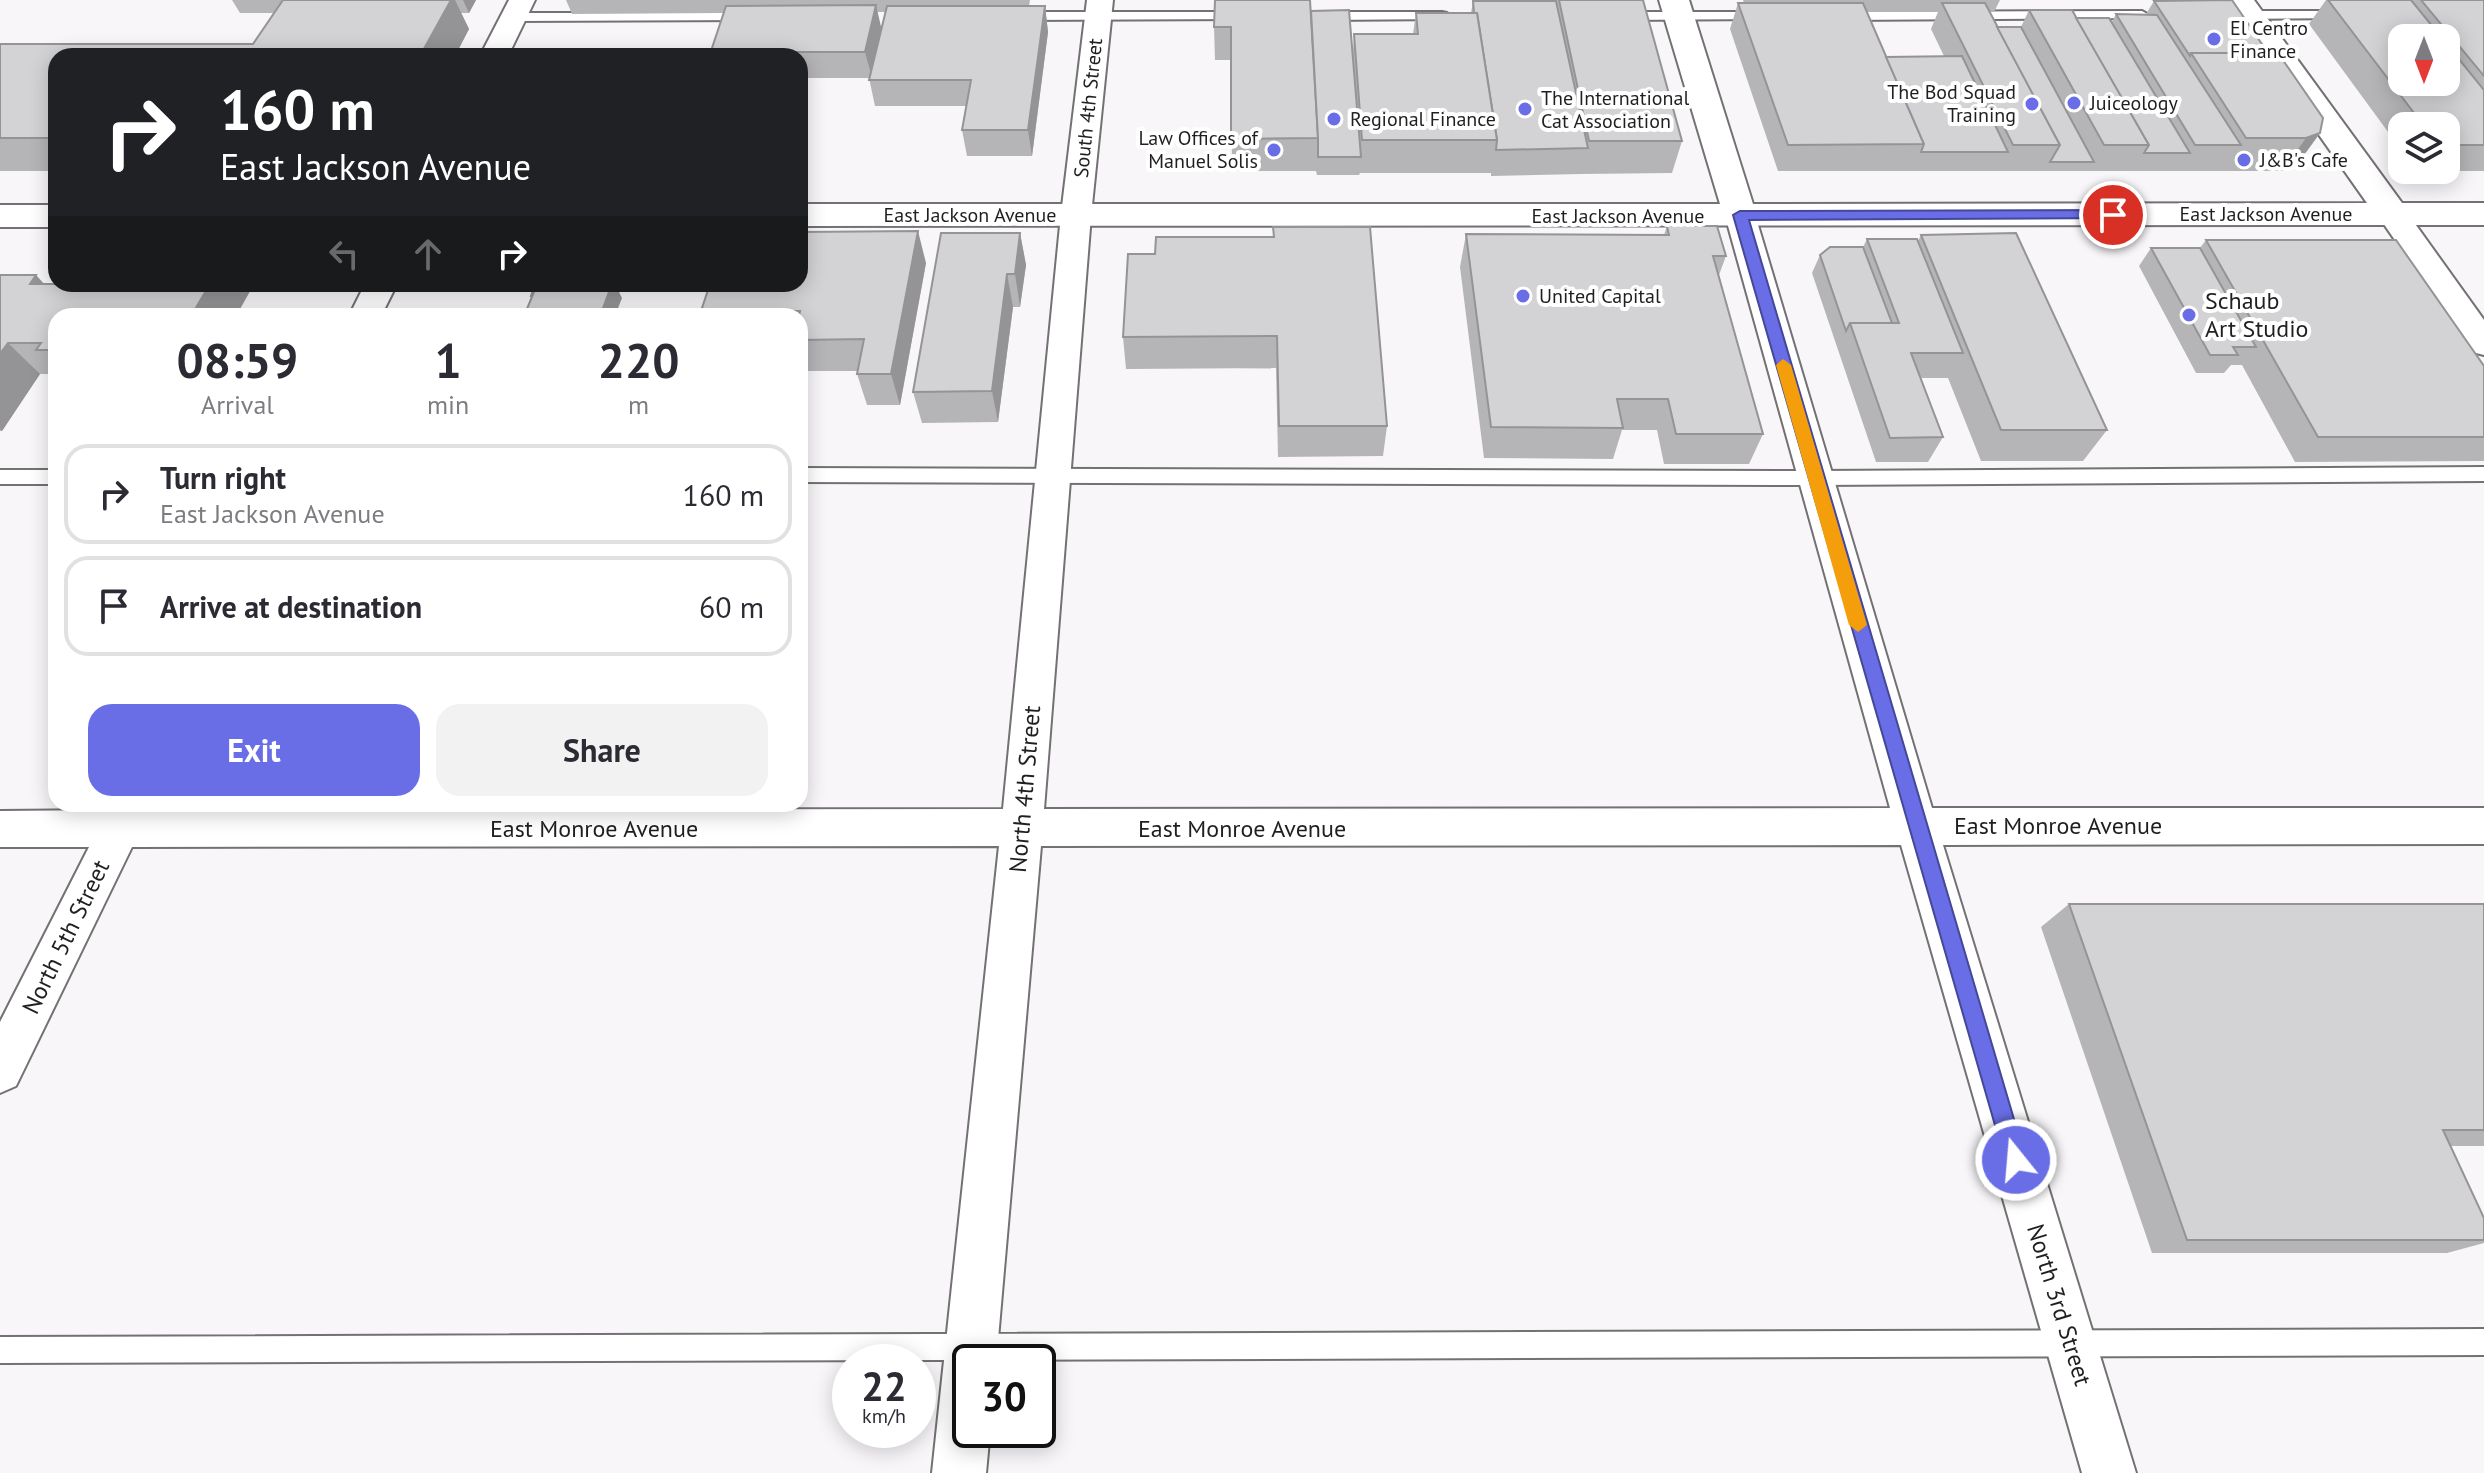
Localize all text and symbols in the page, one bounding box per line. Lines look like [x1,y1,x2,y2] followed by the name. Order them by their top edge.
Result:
[2230,15,2308,64] place label: El Centro Finance
[2388,24,2460,96] north arrow
[2388,24,2460,184] map controls
[2205,30,2223,48] marker: El Centro Finance
[1068,37,1108,179] street label: South 4th Street
[220,73,375,145] text: 160 m
[1887,79,2016,128] place label: The Bod Squad Training
[88,80,192,184] icon: right
[1541,85,1689,134] place label: The International Cat Association
[2089,90,2178,116] place label: Juiceology
[2065,94,2083,112] marker: Juiceology
[2023,95,2041,113] marker: The Bod Squad Training
[1516,100,1534,118] marker: The International Cat Association
[1350,106,1496,132] place label: Regional Finance
[1325,110,1343,128] marker: Regional Finance
[2388,112,2460,184] button: layers
[1138,125,1260,174] place label: Law Offices of Manuel Solis
[1265,141,1283,159] marker: Law Offices of Manuel Solis
[220,143,531,190] text: East Jackson Avenue
[2259,147,2348,173] place label: J&B's Cafe
[2235,151,2253,169] marker: J&B's Cafe
[2079,181,2147,249] pin
[2091,193,2135,237] icon: arrive
[2180,201,2352,227] street label: East Jackson Avenue
[884,202,1056,228] street label: East Jackson Avenue
[1532,203,1704,229] street label: East Jackson Avenue
[322,232,366,276] icon: left
[406,232,450,276] icon: ahead
[490,232,534,276] icon: right
[1539,283,1661,309] place label: United Capital
[2205,285,2309,344] place label: Schaub Art Studio
[1514,287,1532,305] marker: United Capital
[2180,306,2198,324] marker: Schaub Art Studio
[177,329,298,391] text: 08:59
[434,329,462,391] text: 1
[598,329,679,391] text: 220
[201,388,274,421] text: Arrival
[427,388,469,421] text: min
[628,388,649,421] text: m
[160,458,286,497] text: Turn right
[92,472,136,516] icon: right
[683,475,764,514] text: 160 m
[160,497,385,530] text: East Jackson Avenue
[92,584,136,628] icon: arrive
[160,587,422,626] text: Arrive at destination
[699,587,764,626] text: 60 m
[88,704,420,796] button: Exit
[436,704,768,796] button: Share
[1002,704,1047,874] street label: North 4th Street
[1954,810,2162,841] street label: East Monroe Avenue
[490,813,698,844] street label: East Monroe Avenue
[1138,813,1346,844] street label: East Monroe Avenue
[15,855,116,1019] street label: North 5th Street
[1974,1118,2058,1202] position arrow
[2020,1220,2099,1389] street label: North 3rd Street
[952,1344,1056,1448] speed limit sign: 30
[861,1360,907,1412] text: 22
[862,1403,906,1429] text: km/h

